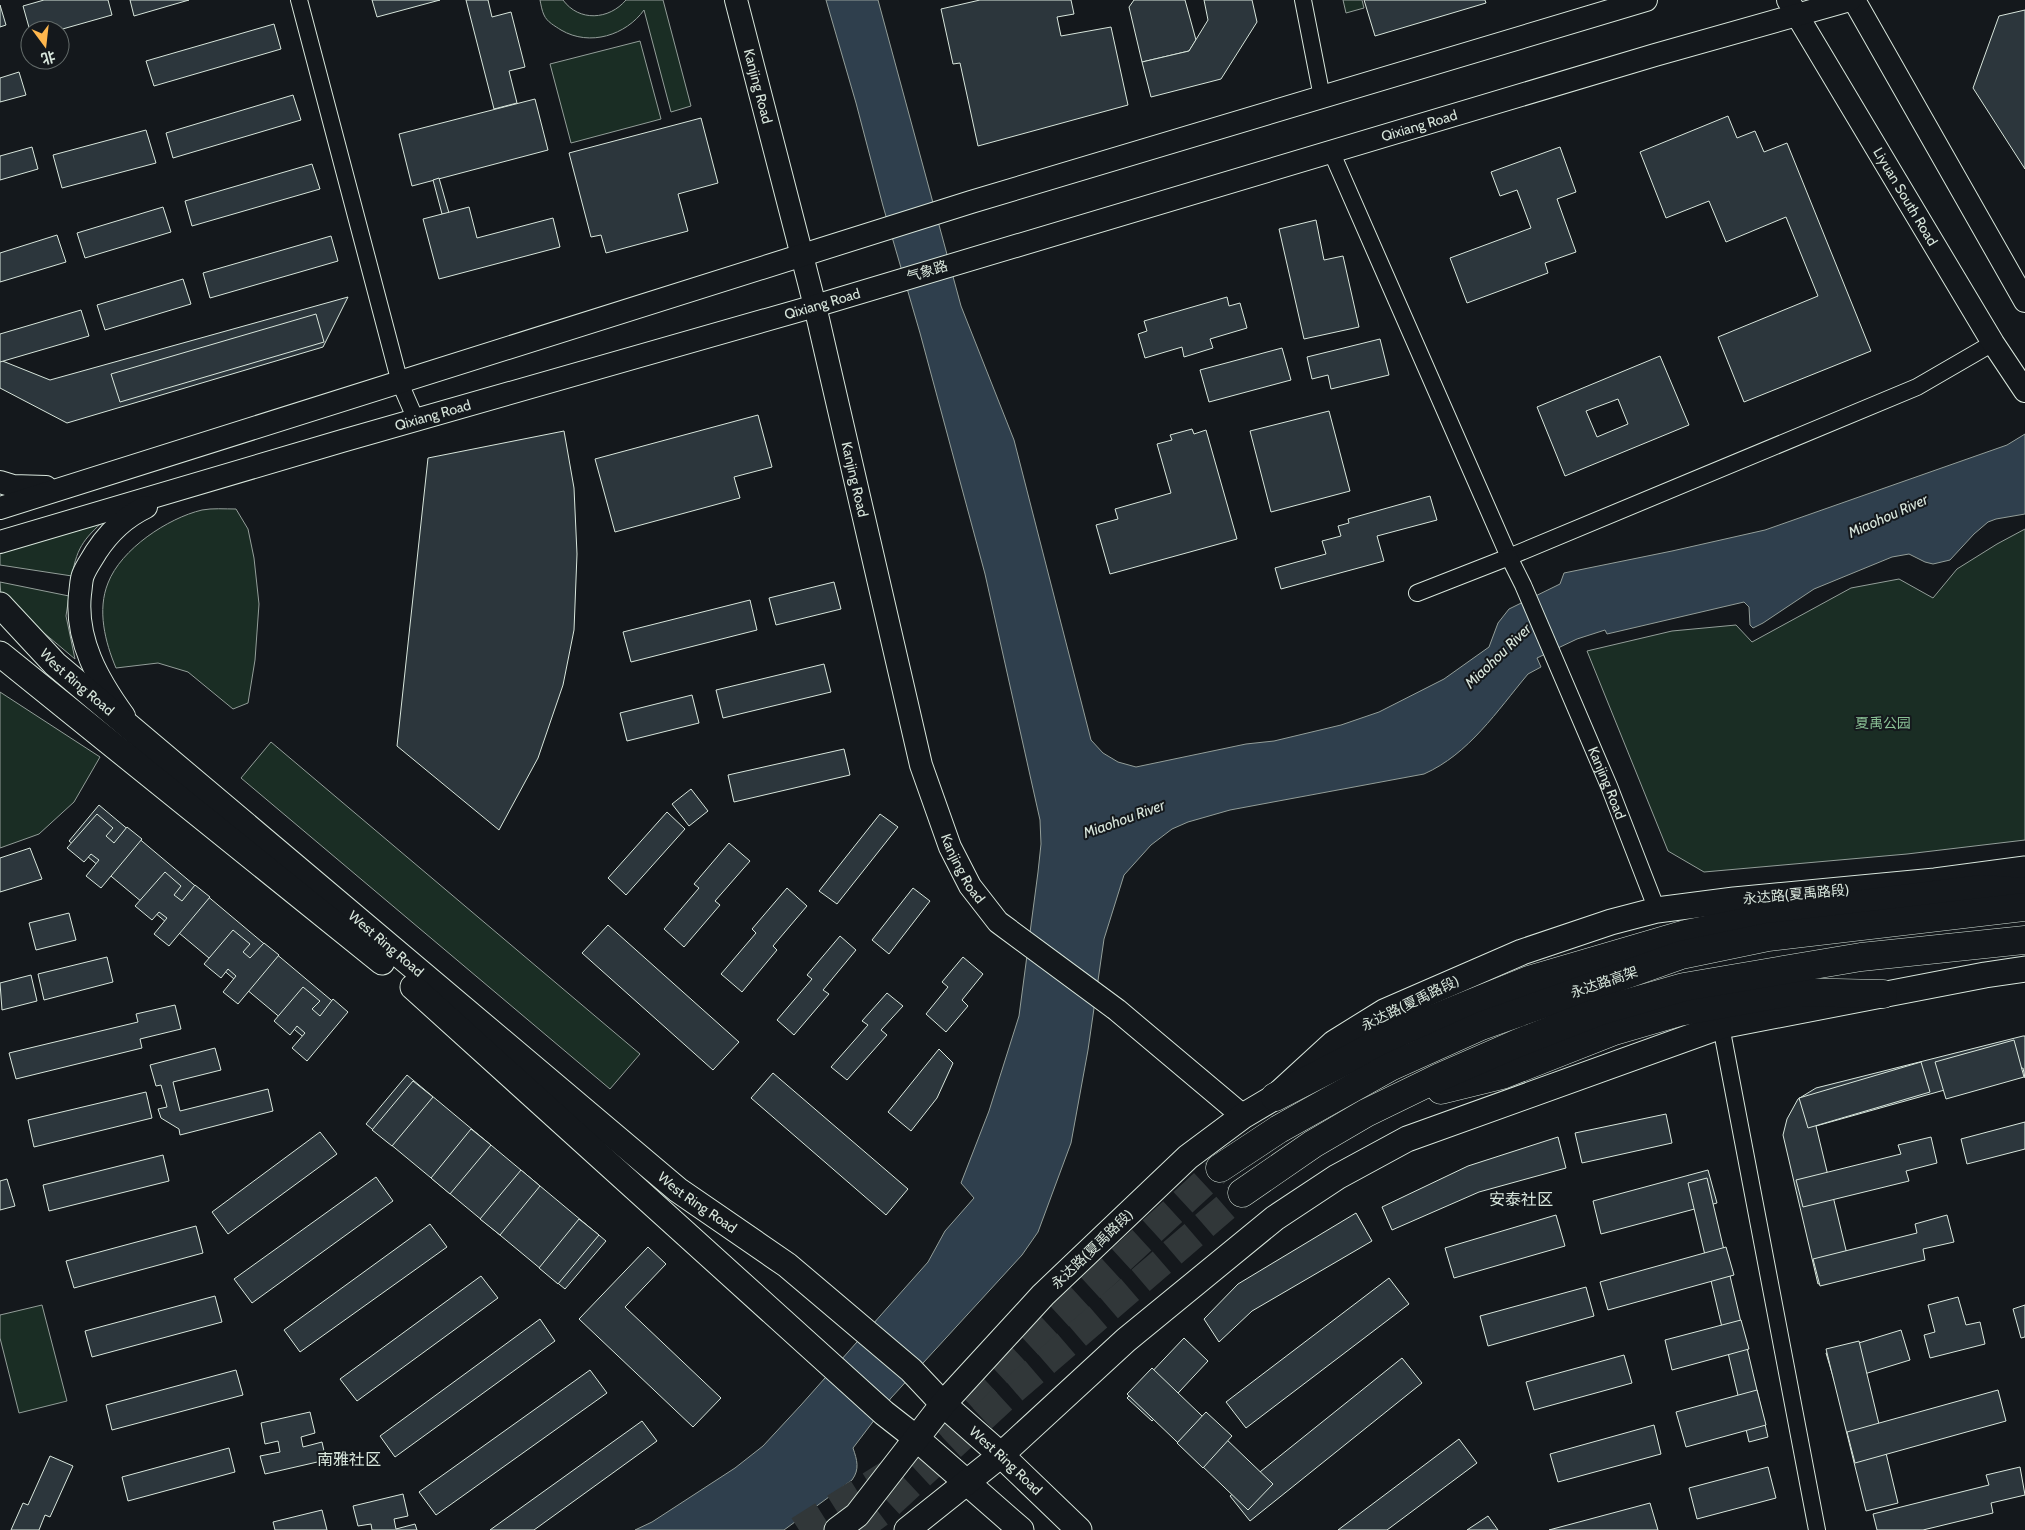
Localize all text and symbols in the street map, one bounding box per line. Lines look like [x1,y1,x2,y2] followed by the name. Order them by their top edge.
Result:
[20,20,70,70] north arrow
[39,47,57,68] text: 北
[740,47,777,126] street label: Kanjing Road
[1379,106,1459,145] street label: Qixiang Road
[1869,144,1942,249] street label: Liyuan South Road
[904,256,950,286] street label: 气象路
[782,284,862,323] street label: Qixiang Road
[393,396,473,435] street label: Qixiang Road
[838,440,872,519] street label: Kanjing Road
[1844,490,1932,542] water label: Miaohou River
[1460,619,1536,693] water label: Miaohou River
[36,644,118,719] street label: West Ring Road
[1855,714,1911,732] park label: 夏禹公园
[1584,744,1630,822] street label: Kanjing Road
[1080,795,1169,842] water label: Miaohou River
[937,831,989,907] street label: Kanjing Road
[1742,880,1850,908] street label: 永达路(夏禹路段)
[345,907,428,981] street label: West Ring Road
[1568,962,1640,1002] street label: 永达路高架
[1358,972,1462,1034] street label: 永达路(夏禹路段)
[654,1168,740,1237] street label: West Ring Road
[1489,1190,1553,1209] district label: 安泰社区
[1047,1205,1137,1293] street label: 永达路(夏禹路段)
[965,1422,1046,1499] street label: West Ring Road
[317,1450,381,1469] district label: 南雅社区

